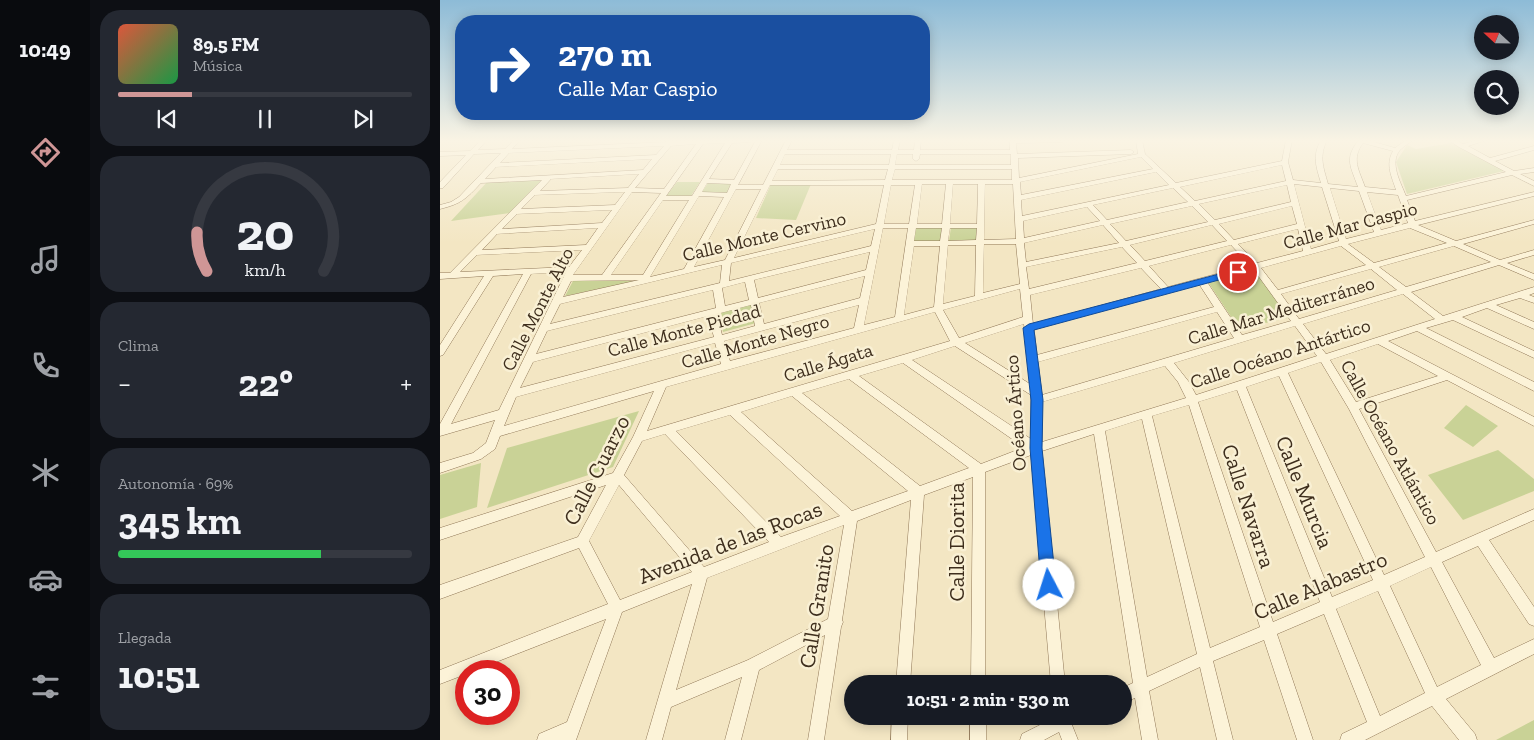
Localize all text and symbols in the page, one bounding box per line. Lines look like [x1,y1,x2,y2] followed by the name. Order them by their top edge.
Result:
[1474,15,1519,60] north arrow
[1474,15,1519,115] map controls
[193,33,259,56] text: 89.5 FM
[558,33,652,75] text: 270 m
[475,35,540,100] icon: right
[19,36,71,63] text: 10:49
[193,56,242,75] text: Música
[1474,70,1519,115] button: search
[558,75,718,102] text: Calle Mar Caspio
[153,105,181,133] icon: previous
[251,105,279,133] icon: pause
[349,105,377,133] icon: next
[28,135,63,170] icon: directions
[1281,196,1420,254] street label: Calle Mar Caspio
[236,201,294,263] text: 20
[680,206,848,266] street label: Calle Monte Cervino
[28,242,63,277] icon: music
[496,243,579,375] street label: Calle Monte Alto
[1217,251,1259,293] pin
[1224,258,1252,286] icon: arrive
[245,259,285,281] text: km/h
[1185,271,1378,350] street label: Calle Mar Mediterráneo
[605,299,764,362] street label: Calle Monte Piedad
[679,309,832,374] street label: Calle Monte Negro
[1187,313,1373,393] street label: Calle Océano Antártico
[118,336,159,355] text: Clima
[781,338,876,387] street label: Calle Ágata
[28,348,63,383] icon: phone
[1000,354,1031,472] street label: Océano Ártico
[1336,356,1446,529] street label: Calle Océano Atlántico
[238,360,293,406] text: 22°
[118,367,131,400] text: −
[400,367,412,400] text: +
[557,411,636,530] street label: Calle Cuarzo
[1270,432,1340,553] street label: Calle Murcia
[1216,441,1281,572] street label: Calle Navarra
[28,455,63,490] icon: climate
[118,474,233,493] text: Autonomía · 69%
[943,482,970,602] street label: Calle Diorita
[635,495,826,590] street label: Avenida de las Rocas
[118,498,241,544] text: 345 km
[793,542,840,670] street label: Calle Granito
[1249,545,1391,626] street label: Calle Alabastro
[1022,558,1074,610] position arrow
[28,562,63,597] icon: car
[118,628,172,647] text: Llegada
[118,652,200,698] text: 10:51
[455,660,520,725] speed limit sign: 30
[28,669,63,704] icon: filters
[907,688,1069,711] text: 10:51 · 2 min · 530 m

